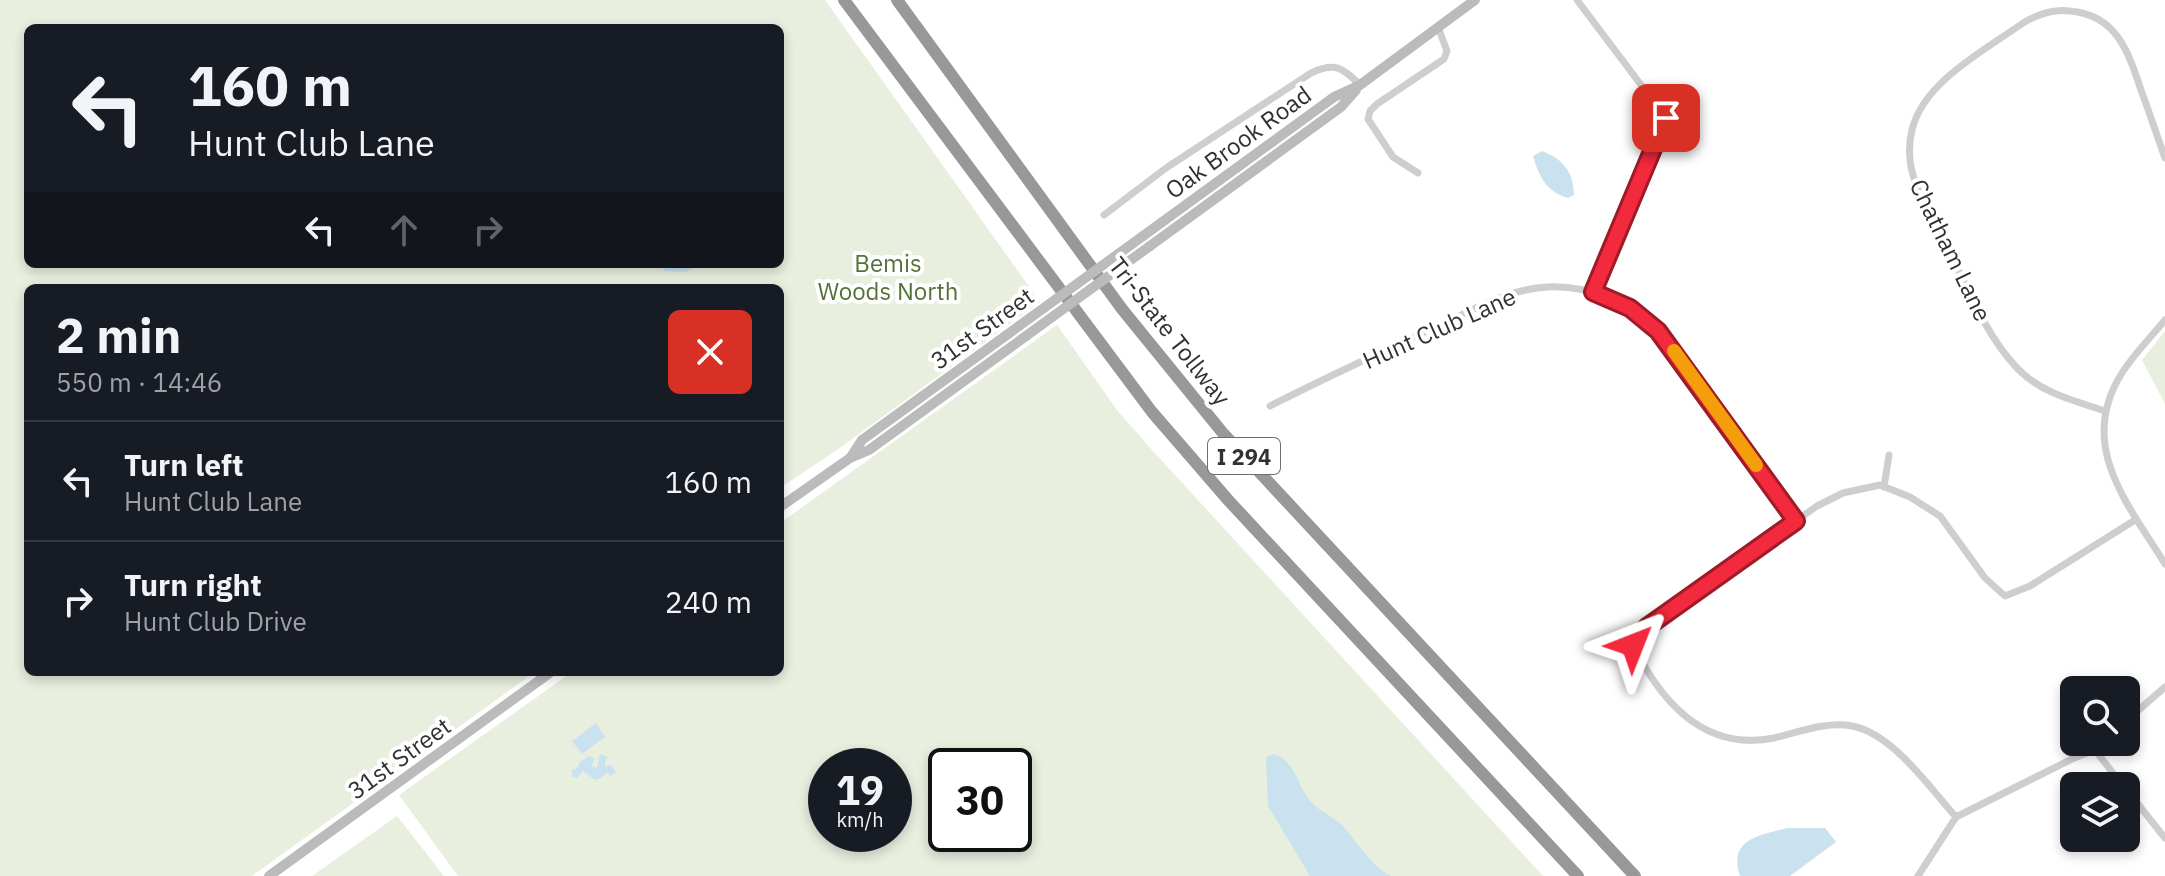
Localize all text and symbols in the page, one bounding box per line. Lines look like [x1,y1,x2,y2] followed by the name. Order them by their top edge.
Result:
[188,49,352,121] text: 160 m
[56,56,160,160] icon: left
[1159,78,1317,206] street label: Oak Brook Road
[1632,84,1700,152] pin
[1644,96,1688,140] icon: arrive
[188,119,435,166] text: Hunt Club Lane
[1903,174,1999,326] street label: Chatham Lane
[298,208,342,252] icon: left
[382,208,426,252] icon: ahead
[466,208,510,252] icon: right
[818,247,958,307] park label: Bemis Woods North
[1102,250,1238,412] street label: Tri-State Tollway
[924,280,1040,376] street label: 31st Street
[1357,280,1521,376] street label: Hunt Club Lane
[56,304,181,366] text: 2 min
[668,310,752,394] button: close
[56,365,222,399] text: 550 m · 14:46
[1208,438,1280,474] road number: I 294
[124,445,243,484] text: Turn left
[56,459,100,503] icon: left
[665,462,752,501] text: 160 m
[124,484,302,518] text: Hunt Club Lane
[124,565,262,604] text: Turn right
[56,579,100,623] icon: right
[665,582,752,621] text: 240 m
[1591,603,1675,687] position arrow
[124,604,307,638] text: Hunt Club Drive
[2060,676,2140,852] map controls
[2060,676,2140,756] button: search
[341,710,457,806] street label: 31st Street
[928,748,1032,852] speed limit sign: 30
[836,764,884,816] text: 19
[2060,772,2140,852] button: layers
[836,806,884,833] text: km/h

